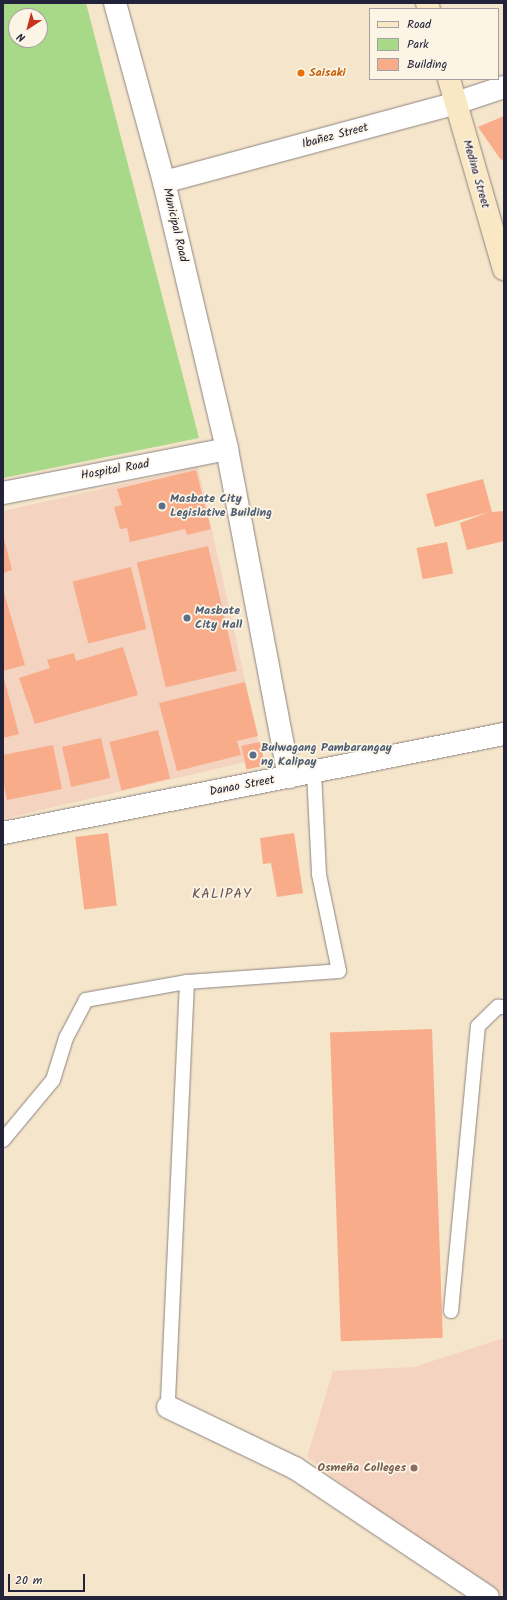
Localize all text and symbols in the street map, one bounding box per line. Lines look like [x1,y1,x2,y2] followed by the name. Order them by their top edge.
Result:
[8,8,48,48] north arrow
[369,8,499,80] legend
[407,15,431,34] text: Road
[13,28,30,46] text: N
[407,35,429,54] text: Park
[407,55,447,74] text: Building
[309,66,346,80] place label: Saisaki
[296,68,306,78] marker: Saisaki
[300,120,370,152] street label: Ibañez Street
[459,138,493,210] street label: Medina Street
[159,186,191,264] street label: Municipal Road
[80,457,150,483] street label: Hospital Road
[170,492,272,520] place label: Masbate City Legislative Building
[157,501,167,511] marker: Masbate City Legislative Building
[195,604,242,632] place label: Masbate City Hall
[182,613,192,623] marker: Masbate City Hall
[261,741,392,769] place label: Bulwagang Pambarangay ng Kalipay
[248,750,258,760] marker: Bulwagang Pambarangay ng Kalipay
[208,773,276,799] street label: Danao Street
[192,886,252,902] district label: KALIPAY
[318,1461,406,1475] place label: Osmeña Colleges
[409,1463,419,1473] marker: Osmeña Colleges
[10,1566,87,1592] scale bar
[15,1571,42,1590] text: 20 m

